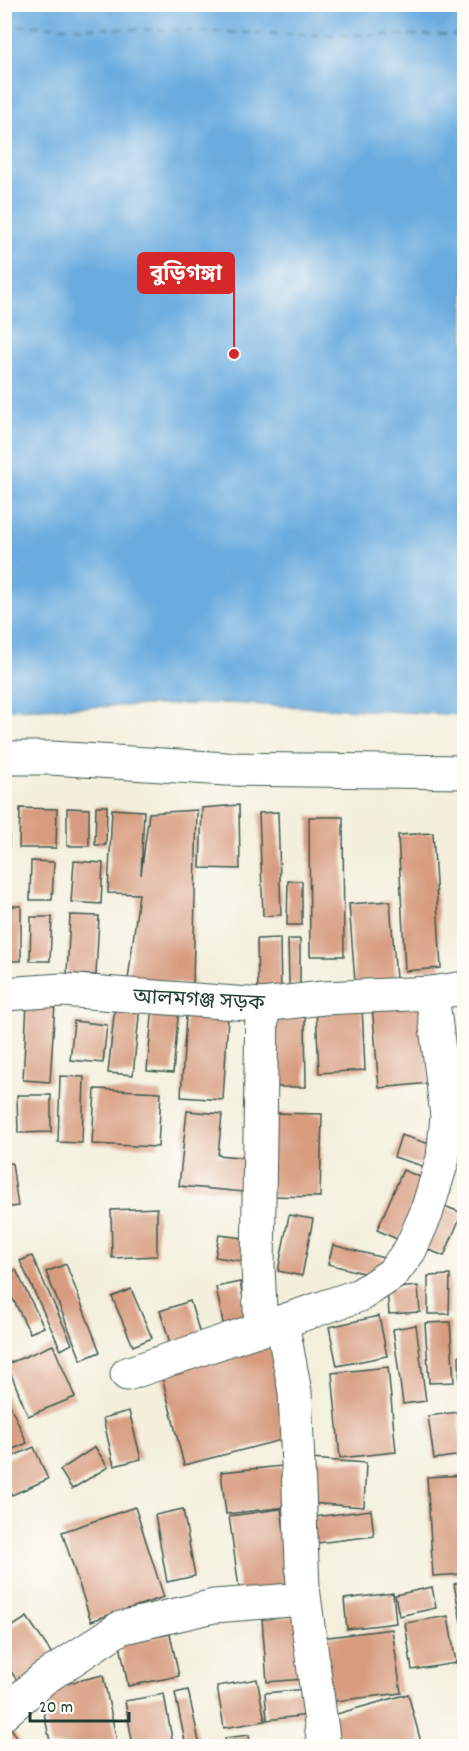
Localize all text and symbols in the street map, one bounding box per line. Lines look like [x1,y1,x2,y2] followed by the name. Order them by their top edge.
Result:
[138,253,234,293] callout: বুড়িগঙ্গা
[149,260,223,291] text: বুড়িগঙ্গা
[131,984,267,1020] street label: আলমগঞ্জ সড়ক
[30,1685,129,1723] scale bar
[39,1696,73,1721] text: 20 m

